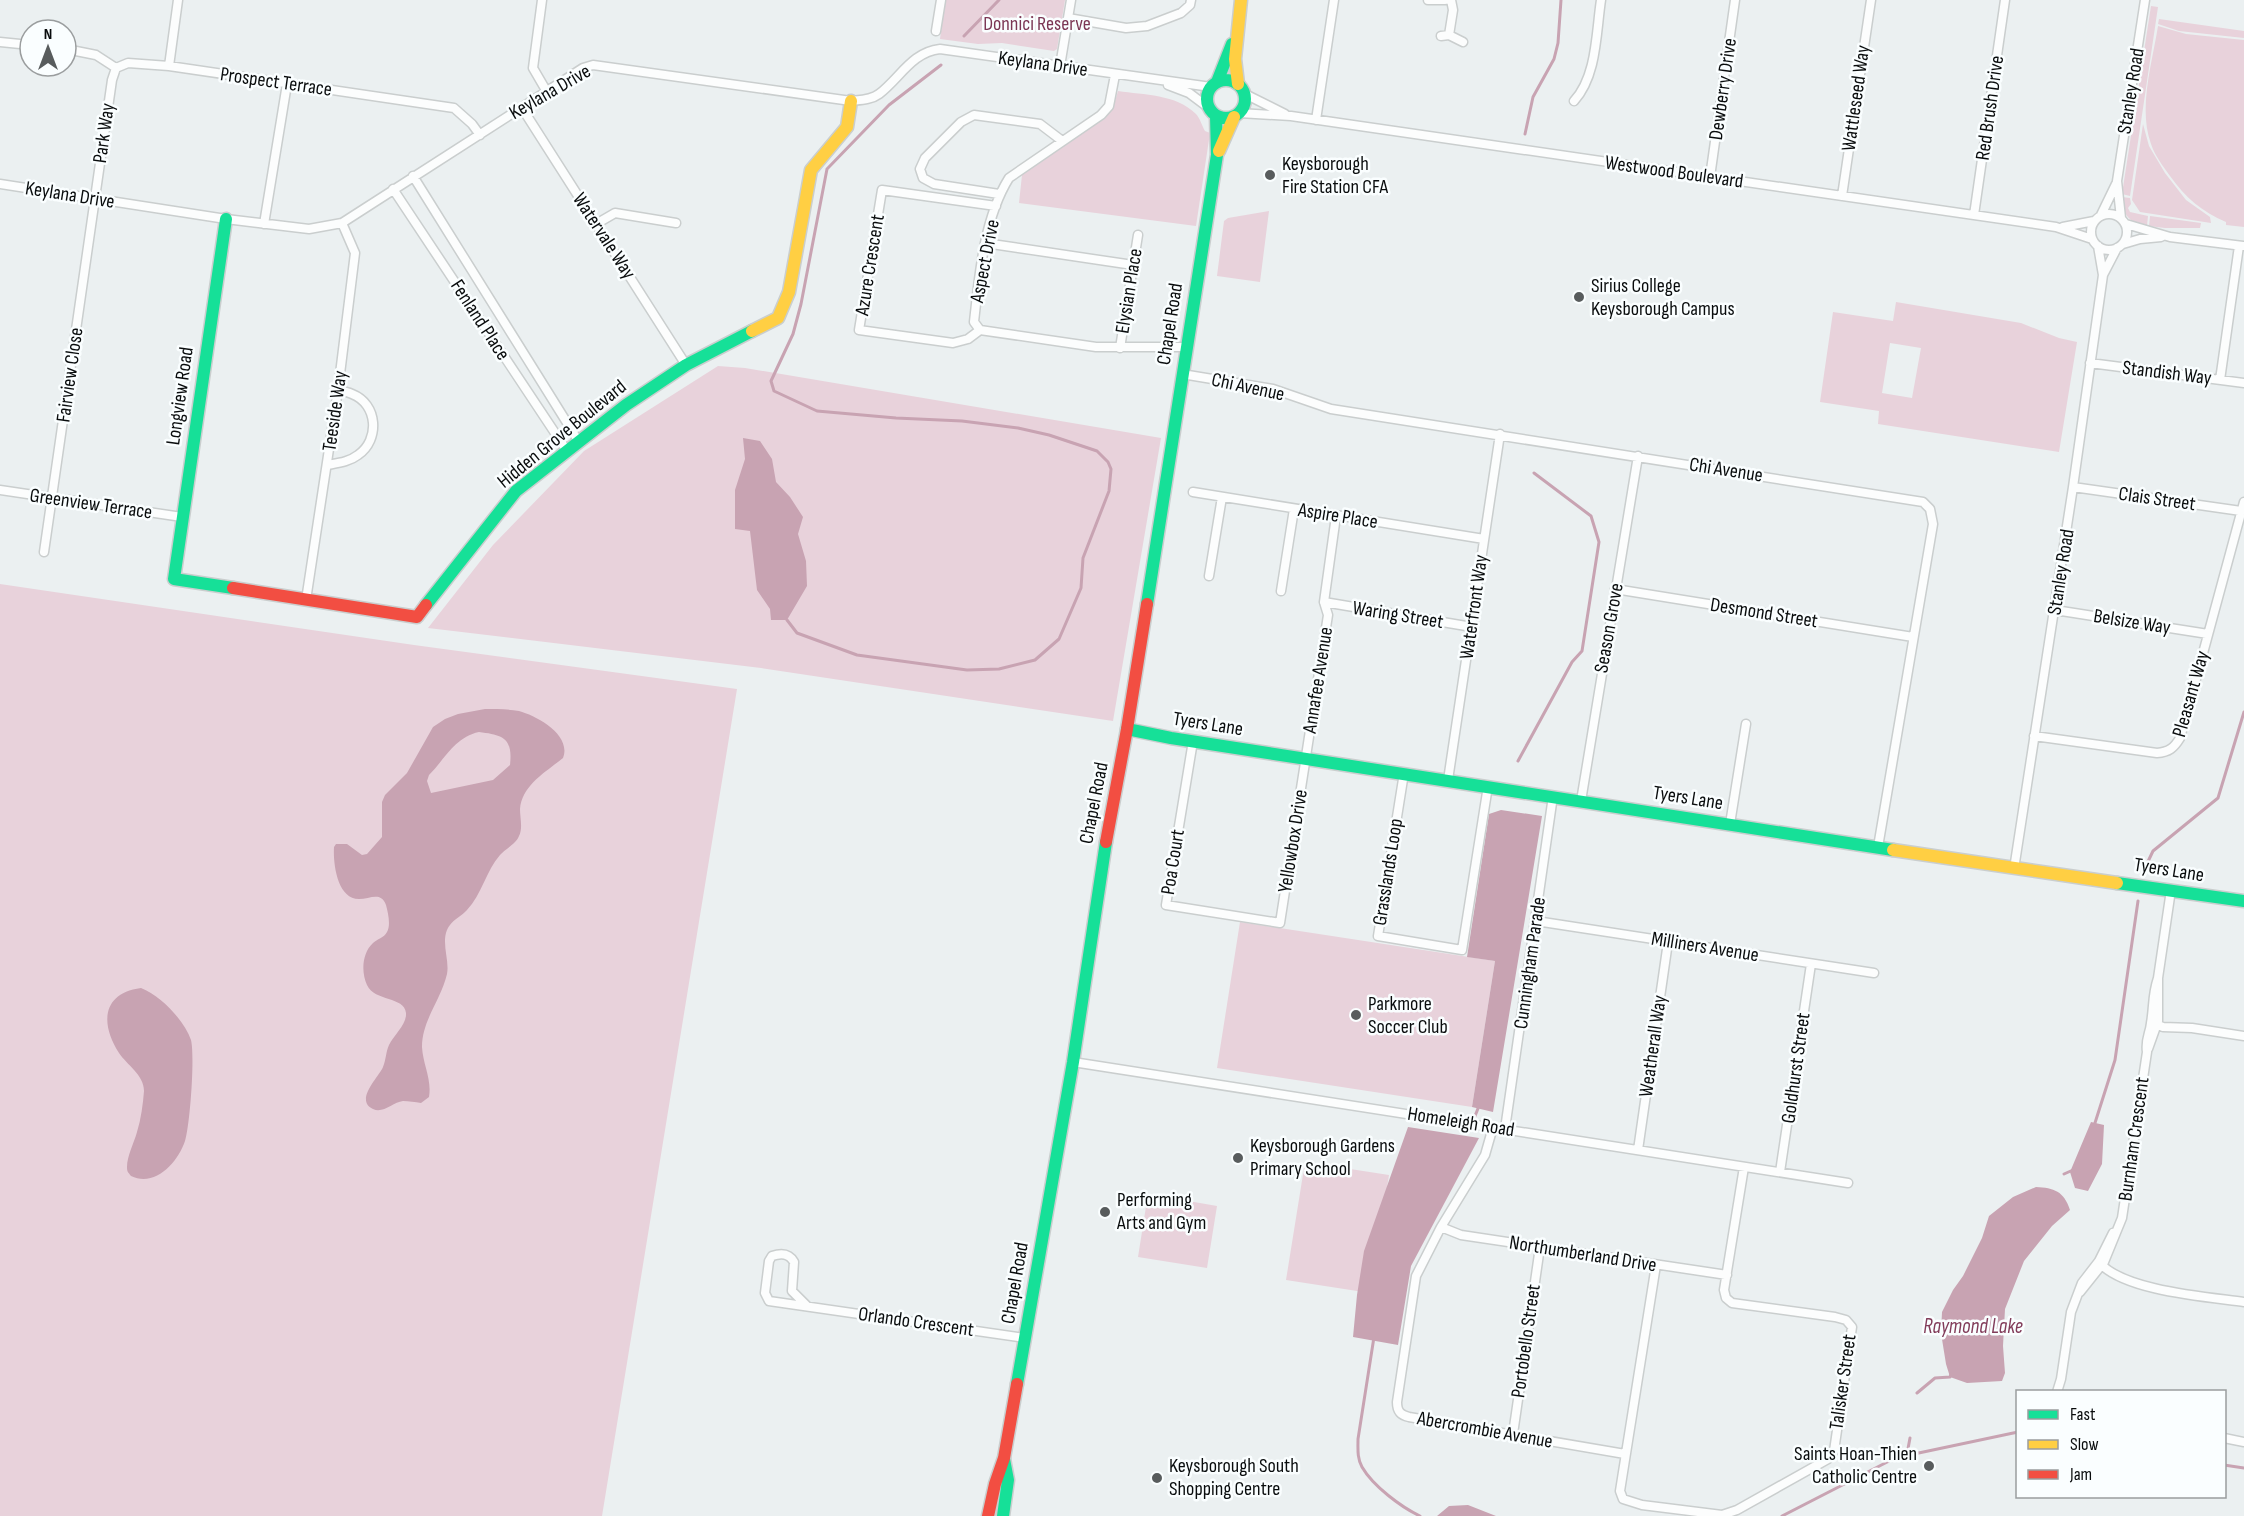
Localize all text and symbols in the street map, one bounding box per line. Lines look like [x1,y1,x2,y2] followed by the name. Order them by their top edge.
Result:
[983,12,1091,36] park label: Donnici Reserve
[18,18,78,78] north arrow
[44,25,52,44] text: N
[1704,36,1742,142] street label: Dewberry Drive
[1837,43,1875,152] street label: Wattleseed Way
[997,46,1089,82] street label: Keylana Drive
[2112,46,2150,136] street label: Stanley Road
[1971,54,2009,162] street label: Red Brush Drive
[505,59,595,125] street label: Keylana Drive
[219,62,333,102] street label: Prospect Terrace
[88,101,120,164] street label: Park Way
[1603,150,1745,194] street label: Westwood Boulevard
[1282,152,1389,199] place label: Keysborough Fire Station CFA
[1263,168,1277,182] marker: Keysborough Fire Station CFA
[24,176,116,214] street label: Keylana Drive
[567,188,641,284] street label: Watervale Way
[850,213,890,318] street label: Azure Crescent
[965,217,1005,306] street label: Aspect Drive
[1110,247,1148,335] street label: Elysian Place
[1591,274,1735,321] place label: Sirius College Keysborough Campus
[445,275,515,365] street label: Fenland Place
[1152,281,1188,367] street label: Chapel Road
[1572,290,1586,304] marker: Sirius College Keysborough Campus
[51,326,89,424] street label: Fairview Close
[161,345,199,447] street label: Longview Road
[2121,356,2213,390] street label: Standish Way
[1209,368,1287,406] street label: Chi Avenue
[317,369,353,453] street label: Teeside Way
[493,375,631,493] street label: Hidden Grove Boulevard
[1688,452,1764,488] street label: Chi Avenue
[2117,482,2197,516] street label: Clais Street
[28,484,154,524] street label: Greenview Terrace
[1295,498,1380,534] street label: Aspire Place
[2042,527,2080,617] street label: Stanley Road
[1455,553,1493,661] street label: Waterfront Way
[1589,581,1629,675] street label: Season Grove
[1709,593,1819,633] street label: Desmond Street
[1351,596,1445,634] street label: Waring Street
[2092,604,2172,640] street label: Belsize Way
[1298,625,1338,736] street label: Annafee Avenue
[2167,648,2215,740] street label: Pleasant Way
[1171,707,1245,741] street label: Tyers Lane
[1074,760,1114,846] street label: Chapel Road
[1651,781,1725,815] street label: Tyers Lane
[1273,788,1313,894] street label: Yellowbox Drive
[1368,817,1408,927] street label: Grasslands Loop
[1156,828,1190,896] street label: Poa Court
[2132,853,2206,887] street label: Tyers Lane
[1509,895,1551,1031] street label: Cunningham Parade
[1650,927,1760,967] street label: Milliners Avenue
[1368,992,1448,1039] place label: Parkmore Soccer Club
[1634,993,1672,1098] street label: Weatherall Way
[1349,1008,1363,1022] marker: Parkmore Soccer Club
[1776,1011,1816,1125] street label: Goldhurst Street
[2113,1076,2155,1202] street label: Burnham Crescent
[1406,1102,1516,1142] street label: Homeleigh Road
[1250,1134,1395,1181] place label: Keysborough Gardens Primary School
[1231,1151,1245,1165] marker: Keysborough Gardens Primary School
[1116,1188,1206,1235] place label: Performing Arts and Gym
[1098,1205,1112,1219] marker: Performing Arts and Gym
[1508,1231,1658,1277] street label: Northumberland Drive
[996,1240,1034,1326] street label: Chapel Road
[1506,1283,1546,1399] street label: Portobello Street
[857,1302,975,1342] street label: Orlando Crescent
[1923,1314,2023,1339] water label: Raymond Lake
[1824,1333,1862,1431] street label: Talisker Street
[2016,1390,2226,1498] legend
[2070,1404,2096,1425] text: Fast
[1414,1406,1555,1454] street label: Abercrombie Avenue
[2070,1434,2099,1455] text: Slow
[1794,1442,1917,1489] place label: Saints Hoan-Thien Catholic Centre
[1169,1454,1299,1501] place label: Keysborough South Shopping Centre
[1922,1459,1936,1473] marker: Saints Hoan-Thien Catholic Centre
[2069,1464,2092,1485] text: Jam
[1150,1471,1164,1485] marker: Keysborough South Shopping Centre

